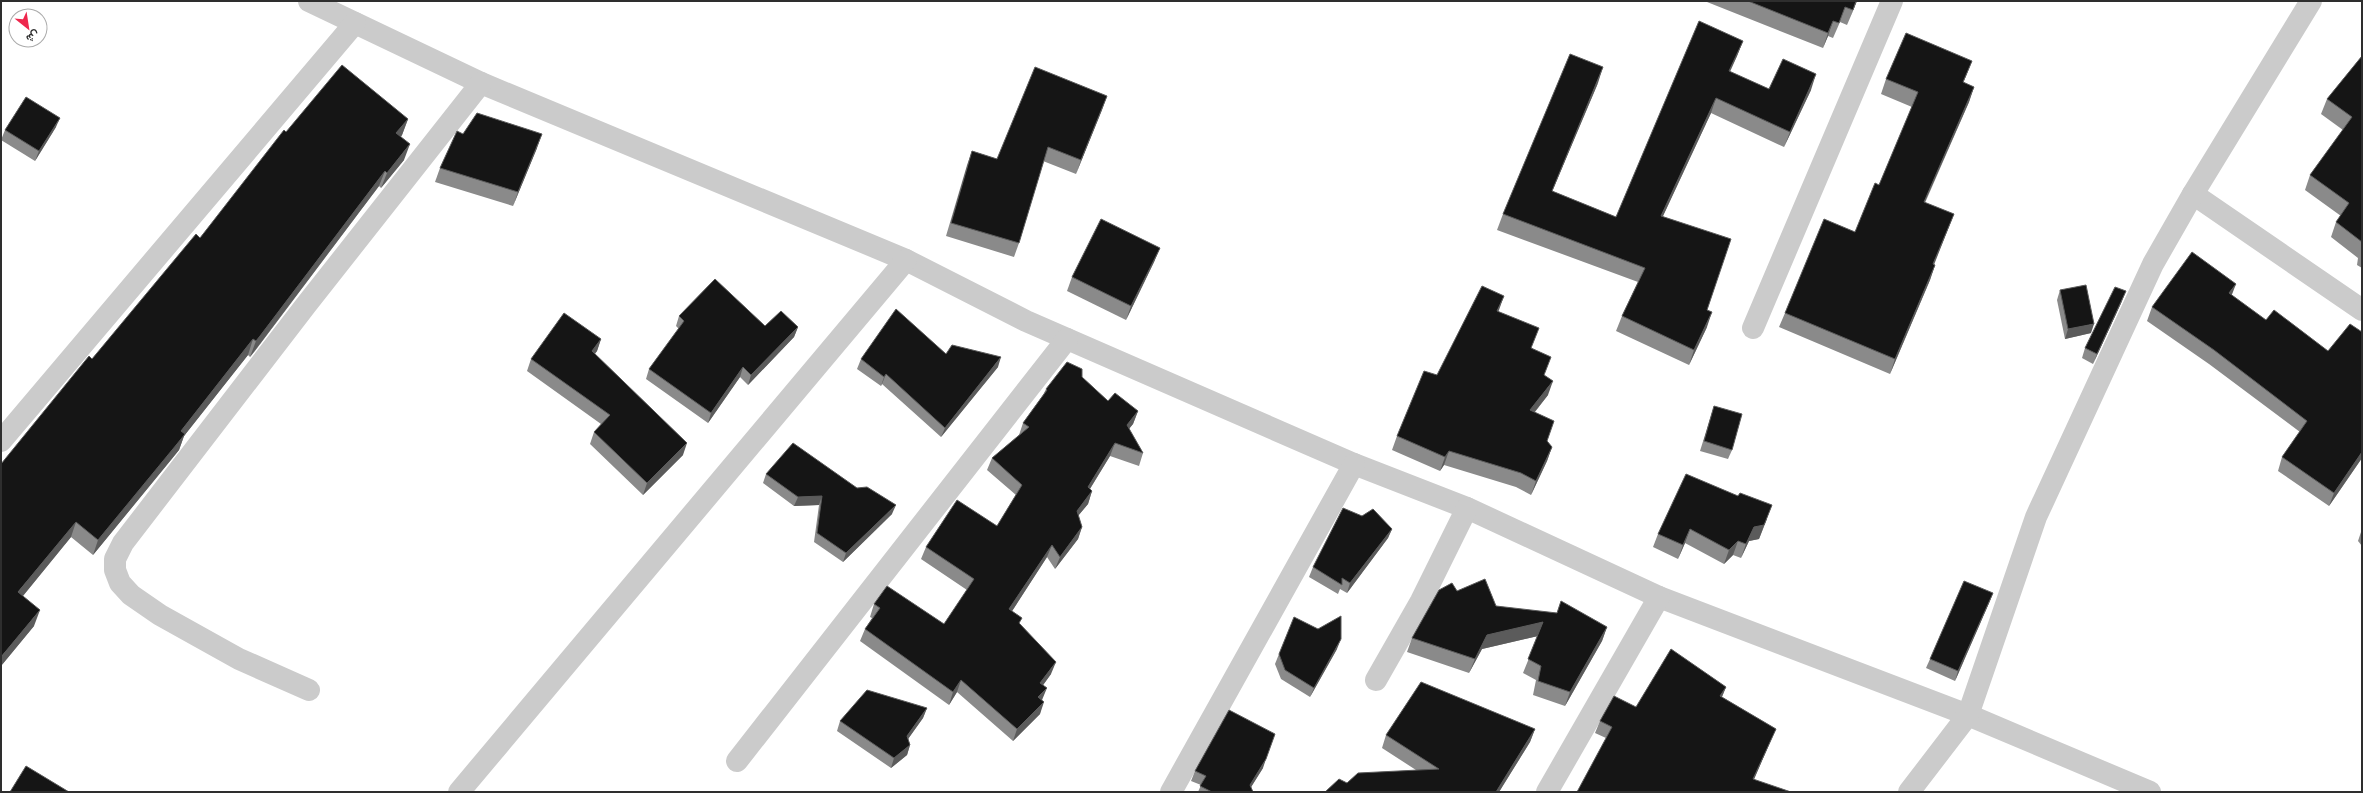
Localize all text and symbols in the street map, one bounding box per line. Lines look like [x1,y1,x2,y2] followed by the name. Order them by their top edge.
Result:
[8,8,48,48] north arrow
[24,27,41,44] text: ش

